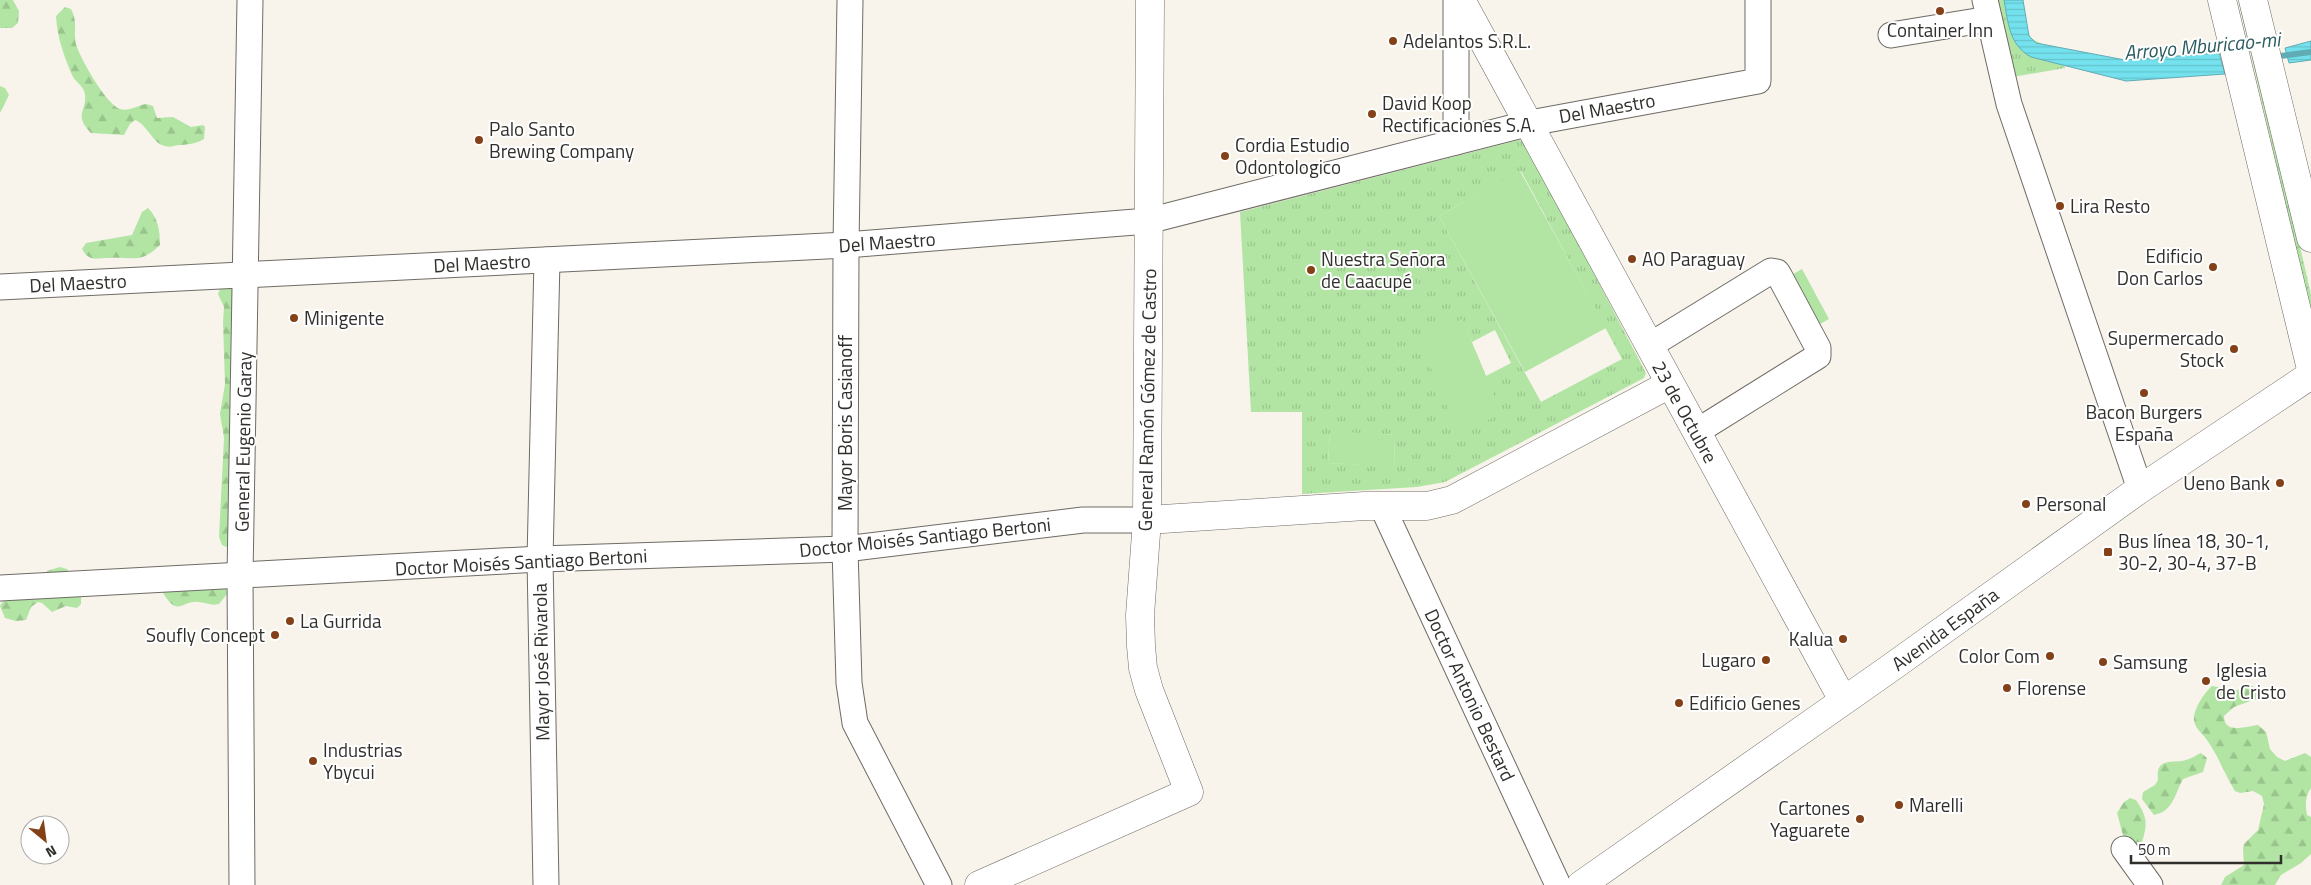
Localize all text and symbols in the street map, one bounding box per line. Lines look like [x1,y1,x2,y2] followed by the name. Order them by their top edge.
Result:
[1934,5,1946,17] marker: Container Inn
[1887,15,1993,44] place label: Container Inn
[2123,23,2284,68] water label: Arroyo Mburicao-mi
[1403,26,1531,55] place label: Adelantos S.R.L.
[1387,35,1399,47] marker: Adelantos S.R.L.
[1556,85,1657,130] street label: Del Maestro
[1382,88,1536,139] place label: David Koop Rectificaciones S.A.
[1366,108,1378,120] marker: David Koop Rectificaciones S.A.
[489,114,634,165] place label: Palo Santo Brewing Company
[1235,130,1350,181] place label: Cordia Estudio Odontologico
[473,134,485,146] marker: Palo Santo Brewing Company
[1219,150,1231,162] marker: Cordia Estudio Odontologico
[2070,191,2150,220] place label: Lira Resto
[2054,200,2066,212] marker: Lira Resto
[837,224,937,259] street label: Del Maestro
[2117,241,2203,292] place label: Edificio Don Carlos
[1321,244,1446,295] place label: Nuestra Señora de Caacupé
[1642,244,1745,273] place label: AO Paraguay
[433,245,531,280] street label: Del Maestro
[1626,253,1638,265] marker: AO Paraguay
[2207,261,2219,273] marker: Edificio Don Carlos
[1305,264,1317,276] marker: Nuestra Señora de Caacupé
[29,265,127,300] street label: Del Maestro
[1130,268,1163,532] street label: General Ramón Gómez de Castro
[304,303,384,332] place label: Minigente
[288,312,300,324] marker: Minigente
[2108,323,2224,374] place label: Supermercado Stock
[830,334,859,511] street label: Mayor Boris Casianoff
[2228,343,2240,355] marker: Supermercado Stock
[226,351,259,533] street label: General Eugenio Garay
[1645,355,1725,468] street label: 23 de Octubre
[2138,387,2150,399] marker: Bacon Burgers España
[2086,397,2203,448] place label: Bacon Burgers España
[2183,468,2270,497] place label: Ueno Bank
[2274,477,2286,489] marker: Ueno Bank
[2036,489,2106,518] place label: Personal
[2020,498,2032,510] marker: Personal
[798,509,1052,564] street label: Doctor Moisés Santiago Bertoni
[2118,526,2269,577] place label: Bus línea 18, 30-1, 30-2, 30-4, 37-B
[394,540,648,583] street label: Doctor Moisés Santiago Bertoni
[2102,546,2114,558] marker: Bus línea 18, 30-1, 30-2, 30-4, 37-B
[1885,579,2005,677] street label: Avenida España
[525,582,556,741] street label: Mayor José Rivarola
[1418,604,1523,786] street label: Doctor Antonio Bestard
[300,606,382,635] place label: La Gurrida
[284,615,296,627] marker: La Gurrida
[146,620,265,649] place label: Soufly Concept
[1789,624,1833,653] place label: Kalua
[269,629,281,641] marker: Soufly Concept
[1837,633,1849,645] marker: Kalua
[1959,641,2040,670] place label: Color Com
[1701,645,1756,674] place label: Lugaro
[2113,647,2188,676] place label: Samsung
[2044,650,2056,662] marker: Color Com
[1760,654,1772,666] marker: Lugaro
[2216,655,2286,706] place label: Iglesia de Cristo
[2097,656,2109,668] marker: Samsung
[2017,673,2086,702] place label: Florense
[2200,675,2212,687] marker: Iglesia de Cristo
[2001,682,2013,694] marker: Florense
[1689,688,1801,717] place label: Edificio Genes
[1673,697,1685,709] marker: Edificio Genes
[323,735,403,786] place label: Industrias Ybycui
[307,755,319,767] marker: Industrias Ybycui
[1909,790,1963,819] place label: Marelli
[1770,793,1850,844] place label: Cartones Yaguarete
[1893,799,1905,811] marker: Marelli
[1854,813,1866,825] marker: Cartones Yaguarete
[20,815,70,865] north arrow
[2131,832,2281,864] scale bar
[2138,838,2171,861] text: 50 m
[42,840,61,863] text: N

